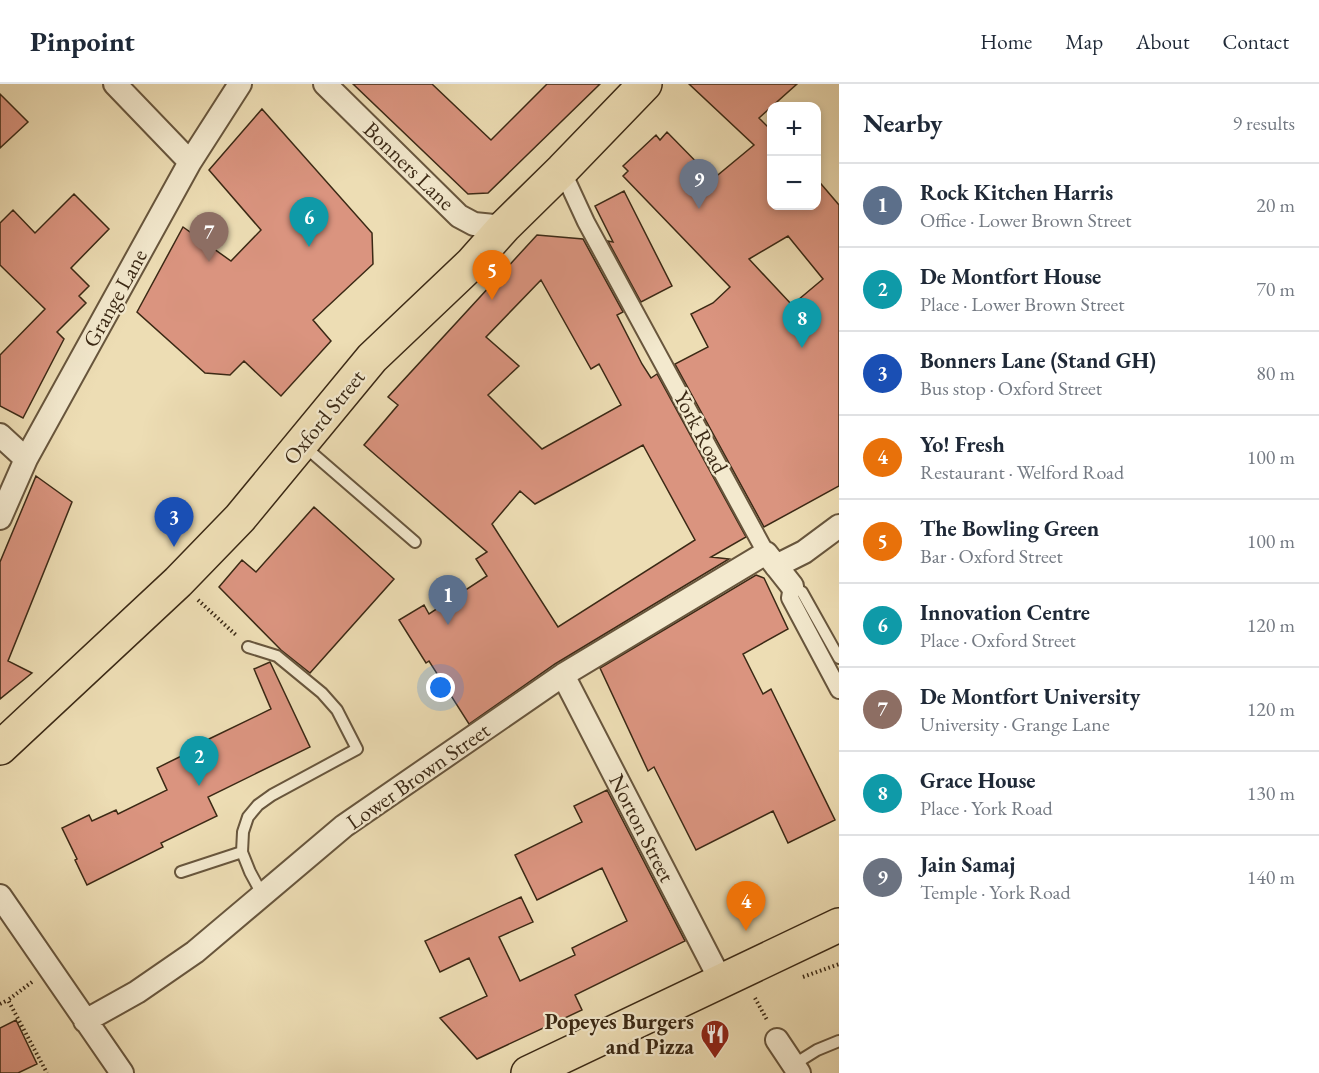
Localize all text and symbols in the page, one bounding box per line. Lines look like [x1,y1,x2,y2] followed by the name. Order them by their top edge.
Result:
[30,23,135,59] text: Pinpoint
[980,28,1032,55] text: Home
[1065,28,1103,55] text: Map
[1136,28,1189,55] text: About
[1222,28,1289,55] text: Contact
[767,102,821,210] map controls
[767,102,821,156] button: +
[863,106,943,140] text: Nearby
[1232,110,1295,136] text: 9 results
[357,115,461,217] street label: Bonners Lane
[767,156,821,210] button: −
[680,160,718,209] pin: 9
[920,178,1113,207] text: Rock Kitchen Harris
[877,192,888,218] text: 1
[1256,192,1295,218] text: 20 m
[290,198,328,247] pin: 6
[920,207,1132,233] text: Office · Lower Brown Street
[190,212,228,262] pin: 7
[76,243,154,352] street label: Grange Lane
[472,250,512,300] pin: 5
[920,262,1101,291] text: De Montfort House
[877,276,888,302] text: 2
[1256,276,1295,302] text: 70 m
[920,291,1125,317] text: Place · Lower Brown Street
[782,298,822,348] pin: 8
[920,346,1156,375] text: Bonners Lane (Stand GH)
[877,360,888,386] text: 3
[1256,360,1295,386] text: 80 m
[277,363,371,471] street label: Oxford Street
[920,375,1102,401] text: Bus stop · Oxford Street
[667,386,735,479] street label: York Road
[920,430,1005,459] text: Yo! Fresh
[877,444,888,470] text: 4
[1247,444,1295,470] text: 100 m
[920,459,1124,485] text: Restaurant · Welford Road
[154,498,194,547] pin: 3
[920,514,1099,543] text: The Bowling Green
[877,528,888,554] text: 5
[1247,528,1295,554] text: 100 m
[920,543,1063,569] text: Bar · Oxford Street
[428,576,468,625] pin: 1
[920,598,1090,627] text: Innovation Centre
[877,612,888,638] text: 6
[1247,612,1295,638] text: 120 m
[920,627,1076,653] text: Place · Oxford Street
[426,673,455,702] your location
[920,682,1140,711] text: De Montfort University
[877,696,888,722] text: 7
[1247,696,1295,722] text: 120 m
[920,711,1110,737] text: University · Grange Lane
[341,716,495,836] street label: Lower Brown Street
[180,736,218,786] pin: 2
[920,766,1036,795] text: Grace House
[602,769,682,887] street label: Norton Street
[877,780,888,806] text: 8
[1247,780,1295,806] text: 130 m
[920,795,1053,821] text: Place · York Road
[920,850,1015,879] text: Jain Samaj
[877,864,888,890] text: 9
[1247,864,1295,890] text: 140 m
[920,879,1071,905] text: Temple · York Road
[726,882,766,931] pin: 4
[544,1007,694,1061] place label: Popeyes Burgers and Pizza
[699,1018,731,1060] restaurant icon: Popeyes Burgers and Pizza

